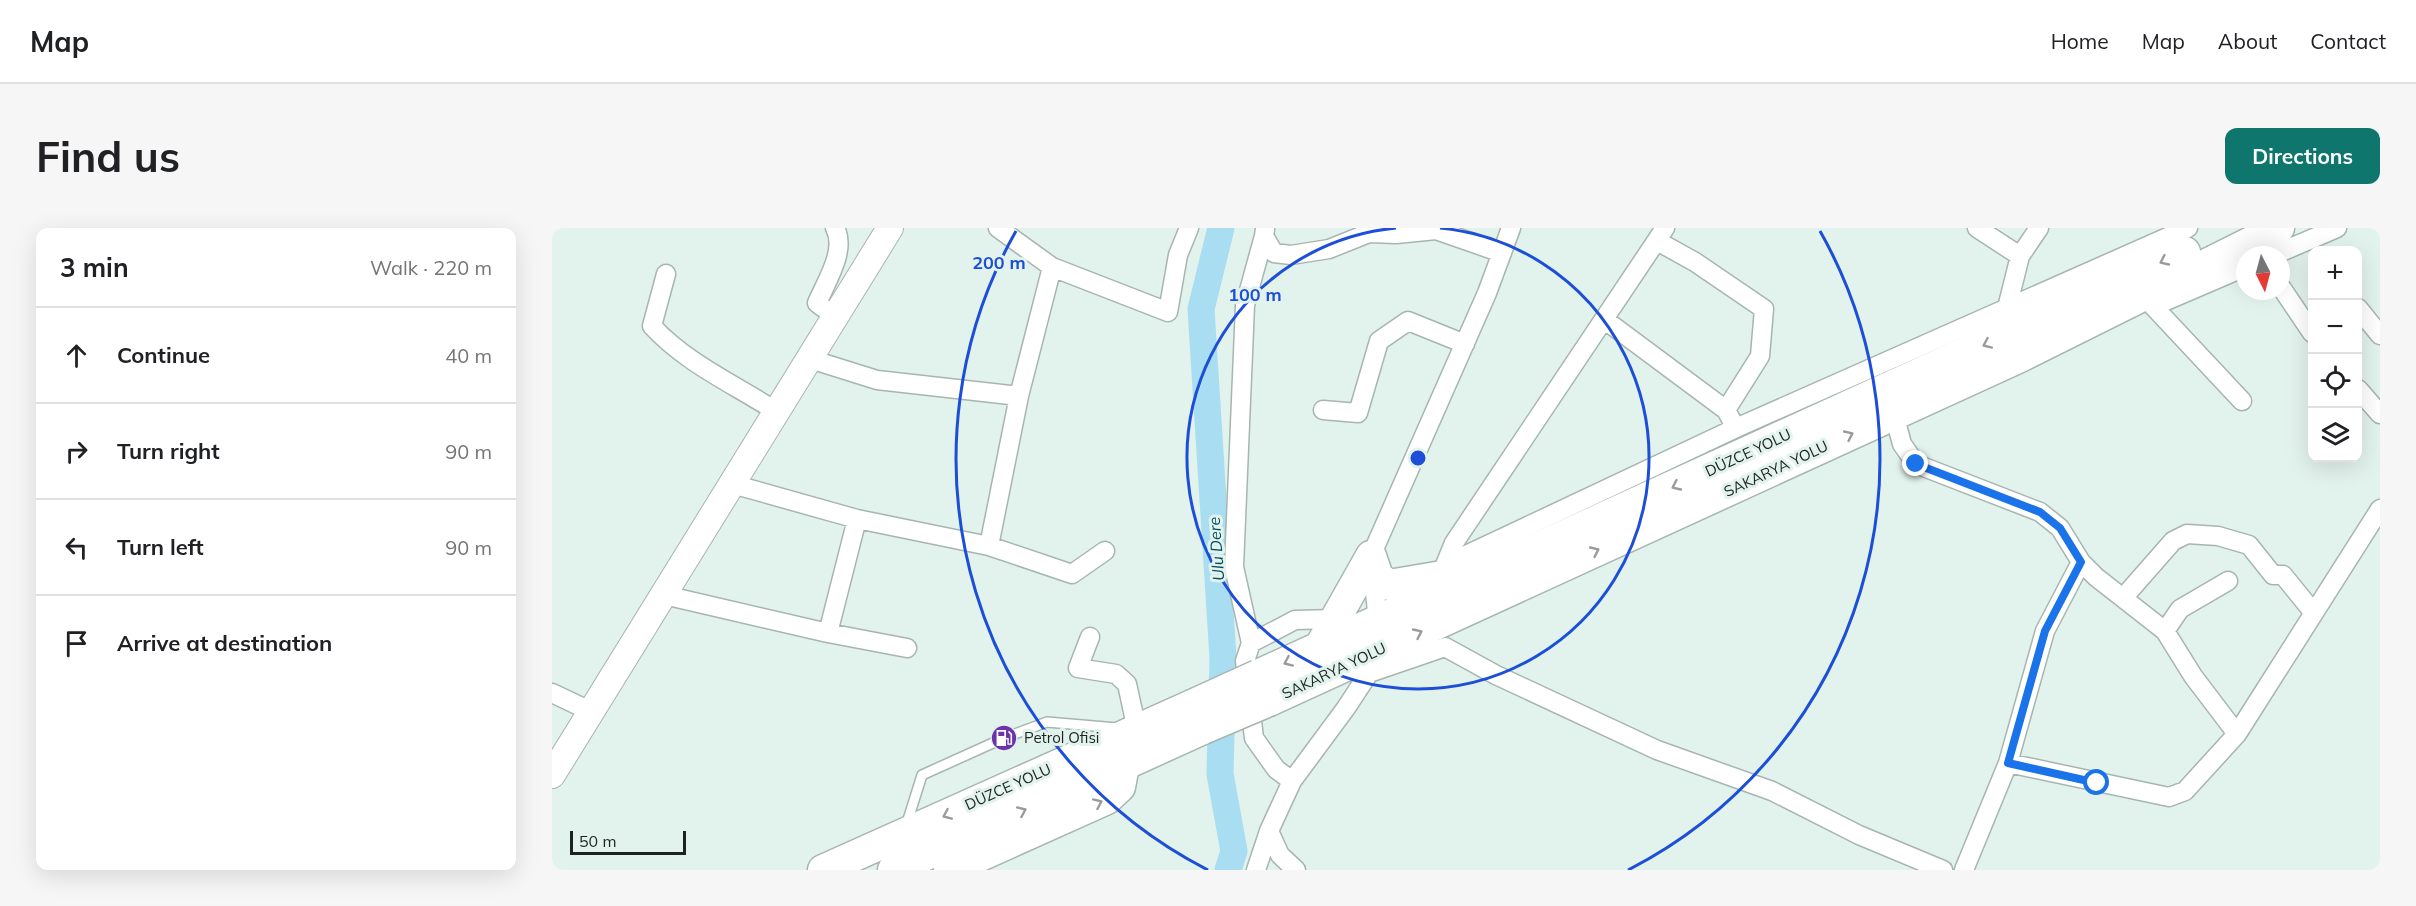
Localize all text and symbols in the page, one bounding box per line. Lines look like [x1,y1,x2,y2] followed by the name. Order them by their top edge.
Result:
[30,24,89,59] text: Map
[2051,28,2109,54] text: Home
[2142,28,2185,54] text: Map
[2218,28,2277,54] text: About
[2310,28,2386,54] text: Contact
[2225,128,2380,184] button: Directions
[36,130,180,183] text: Find us
[2236,246,2290,300] north arrow
[2308,246,2362,462] map controls
[2308,246,2362,300] button: +
[60,251,129,284] text: 3 min
[972,251,1026,274] text: 200 m
[2160,254,2171,266] one-way arrow
[370,255,492,280] text: Walk · 220 m
[1228,283,1282,306] text: 100 m
[2308,300,2362,354] button: −
[1983,336,1994,348] one-way arrow
[60,339,93,372] icon: ahead
[117,341,210,369] text: Continue
[445,343,492,368] text: 40 m
[2308,354,2362,408] button: locate
[2308,408,2362,462] button: layers
[1702,424,1794,481] street label: DÜZCE YOLU
[1842,431,1853,443] one-way arrow
[60,435,93,468] icon: right
[1721,436,1831,501] street label: SAKARYA YOLU
[117,437,220,465] text: Turn right
[445,439,492,464] text: 90 m
[1408,448,1428,468] centre of rings
[1902,450,1928,476] route end
[1672,478,1683,490] one-way arrow
[1204,516,1228,582] water label: Ulu Dere
[60,531,93,564] icon: left
[117,533,204,561] text: Turn left
[445,535,492,560] text: 90 m
[1588,547,1599,559] one-way arrow
[60,627,93,660] icon: arrive
[1411,628,1422,640] one-way arrow
[117,629,332,657] text: Arrive at destination
[1279,638,1389,703] street label: SAKARYA YOLU
[1284,654,1295,666] one-way arrow
[989,723,1019,753] fuel station icon: Petrol Ofisi
[1024,728,1099,747] place label: Petrol Ofisi
[962,759,1054,814] street label: DÜZCE YOLU
[2083,769,2109,795] route start
[1091,799,1102,811] one-way arrow
[943,807,954,819] one-way arrow
[1016,807,1027,819] one-way arrow
[570,828,686,856] scale bar
[579,831,616,851] text: 50 m

